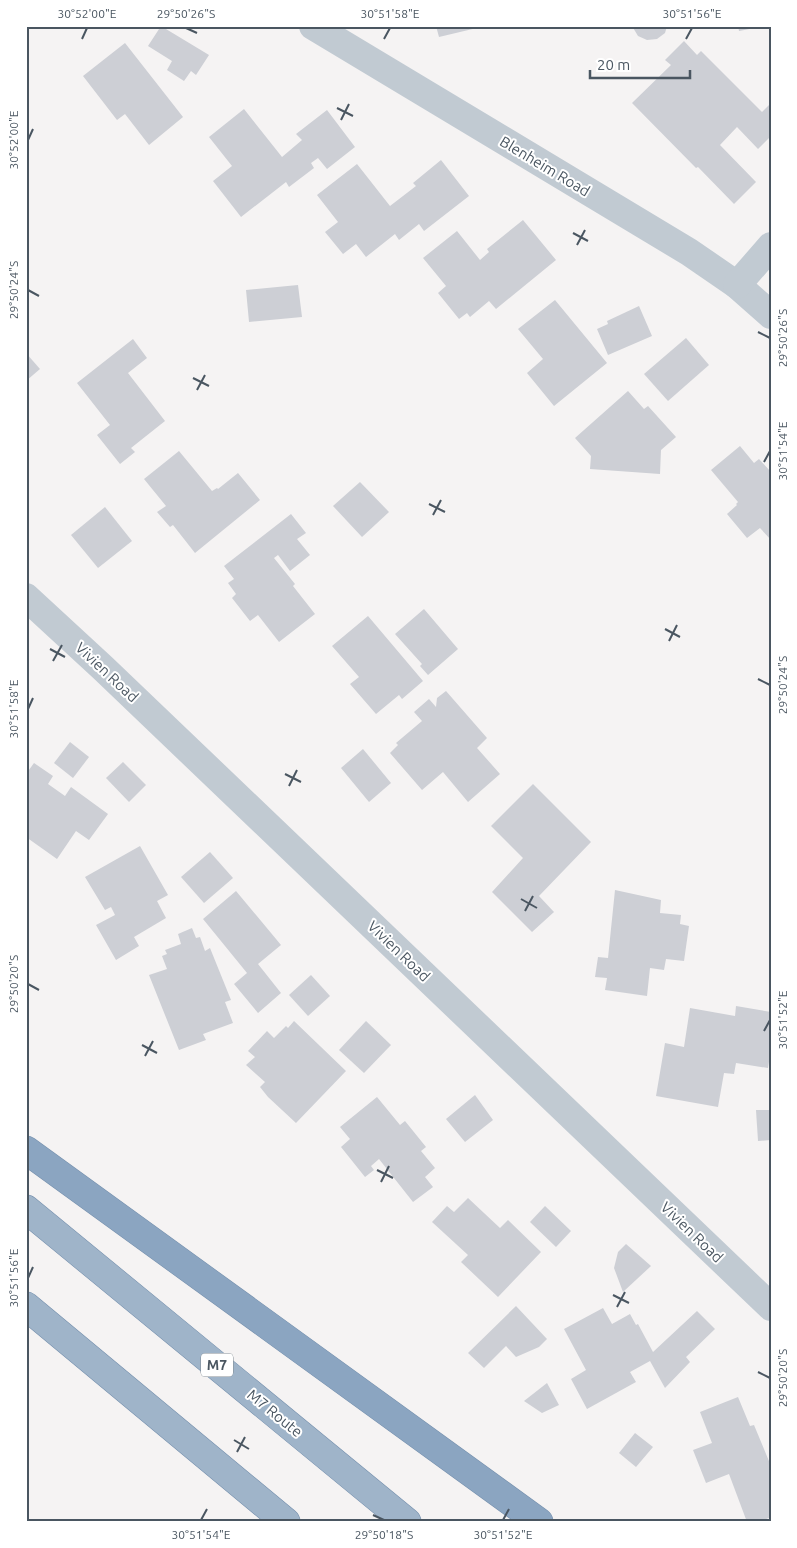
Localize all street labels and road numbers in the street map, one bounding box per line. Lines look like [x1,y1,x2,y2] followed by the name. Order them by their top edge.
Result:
[497,133,593,199] street label: Blenheim Road
[72,639,142,705] street label: Vivien Road
[365,917,433,985] street label: Vivien Road
[658,1198,726,1266] street label: Vivien Road
[201,1354,233,1376] road number: M7
[244,1386,306,1440] street label: M7 Route

